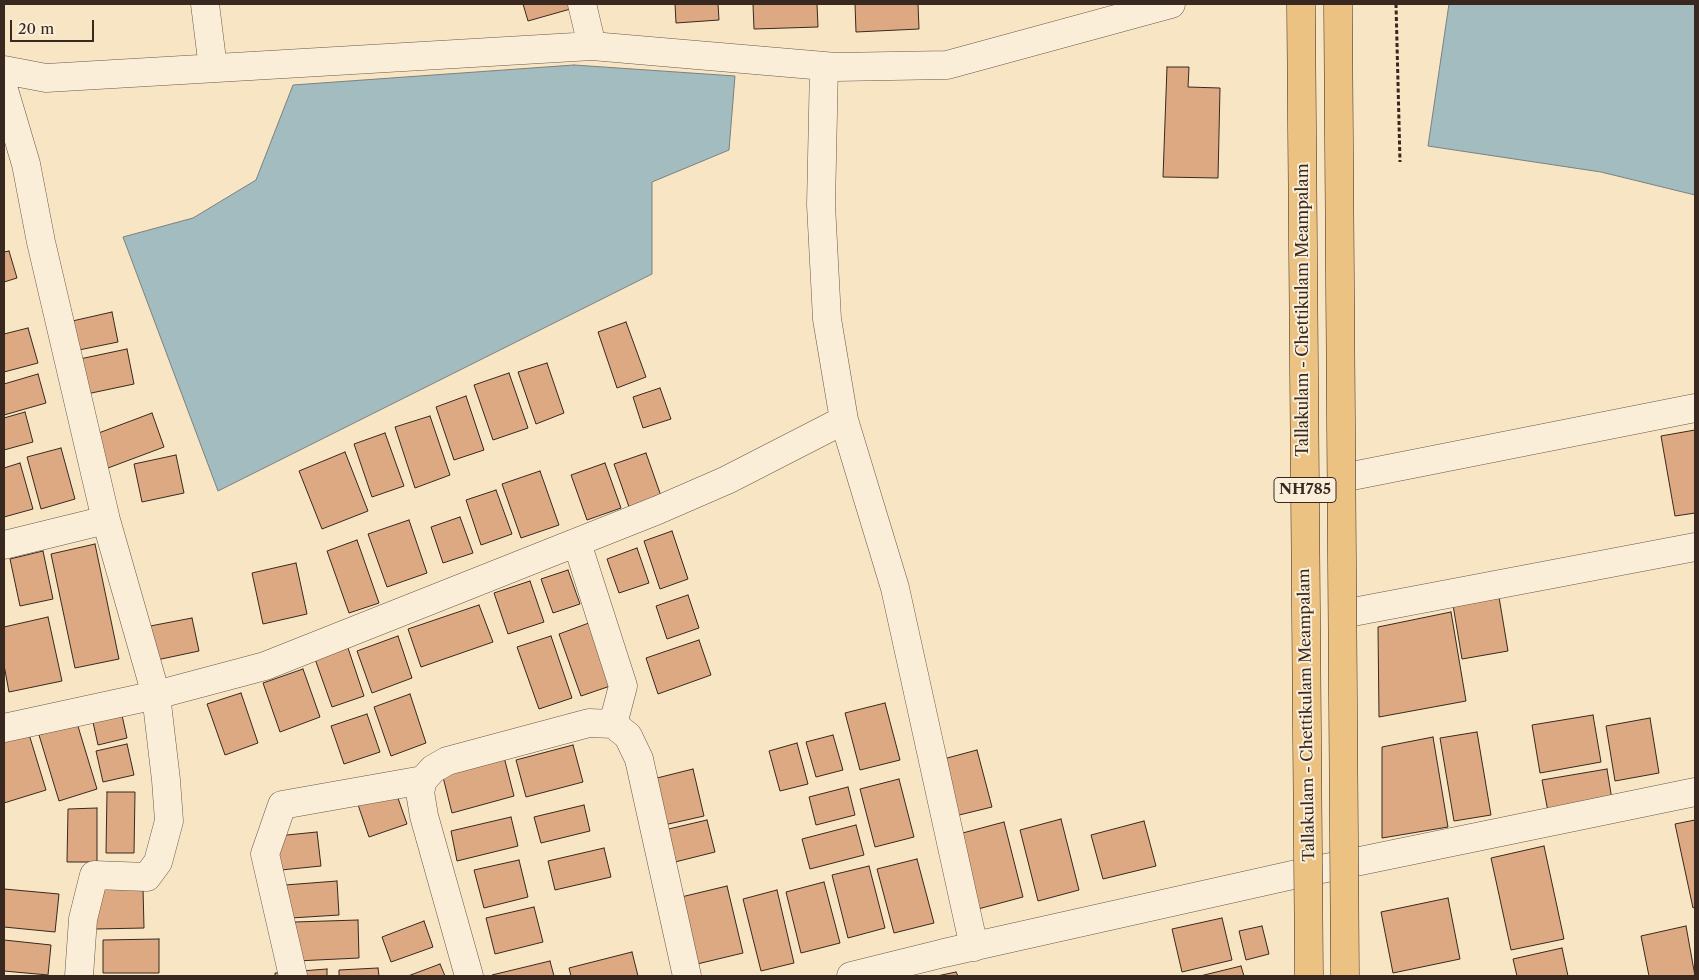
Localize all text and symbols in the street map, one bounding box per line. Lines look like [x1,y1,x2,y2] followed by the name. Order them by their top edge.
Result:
[12,10,96,42] scale bar
[18,19,54,38] text: 20 m
[1293,163,1313,457] street label: Tallakulam - Chettikulam Meampalam
[1274,478,1336,502] road number: NH785
[1295,568,1319,862] street label: Tallakulam - Chettikulam Meampalam

